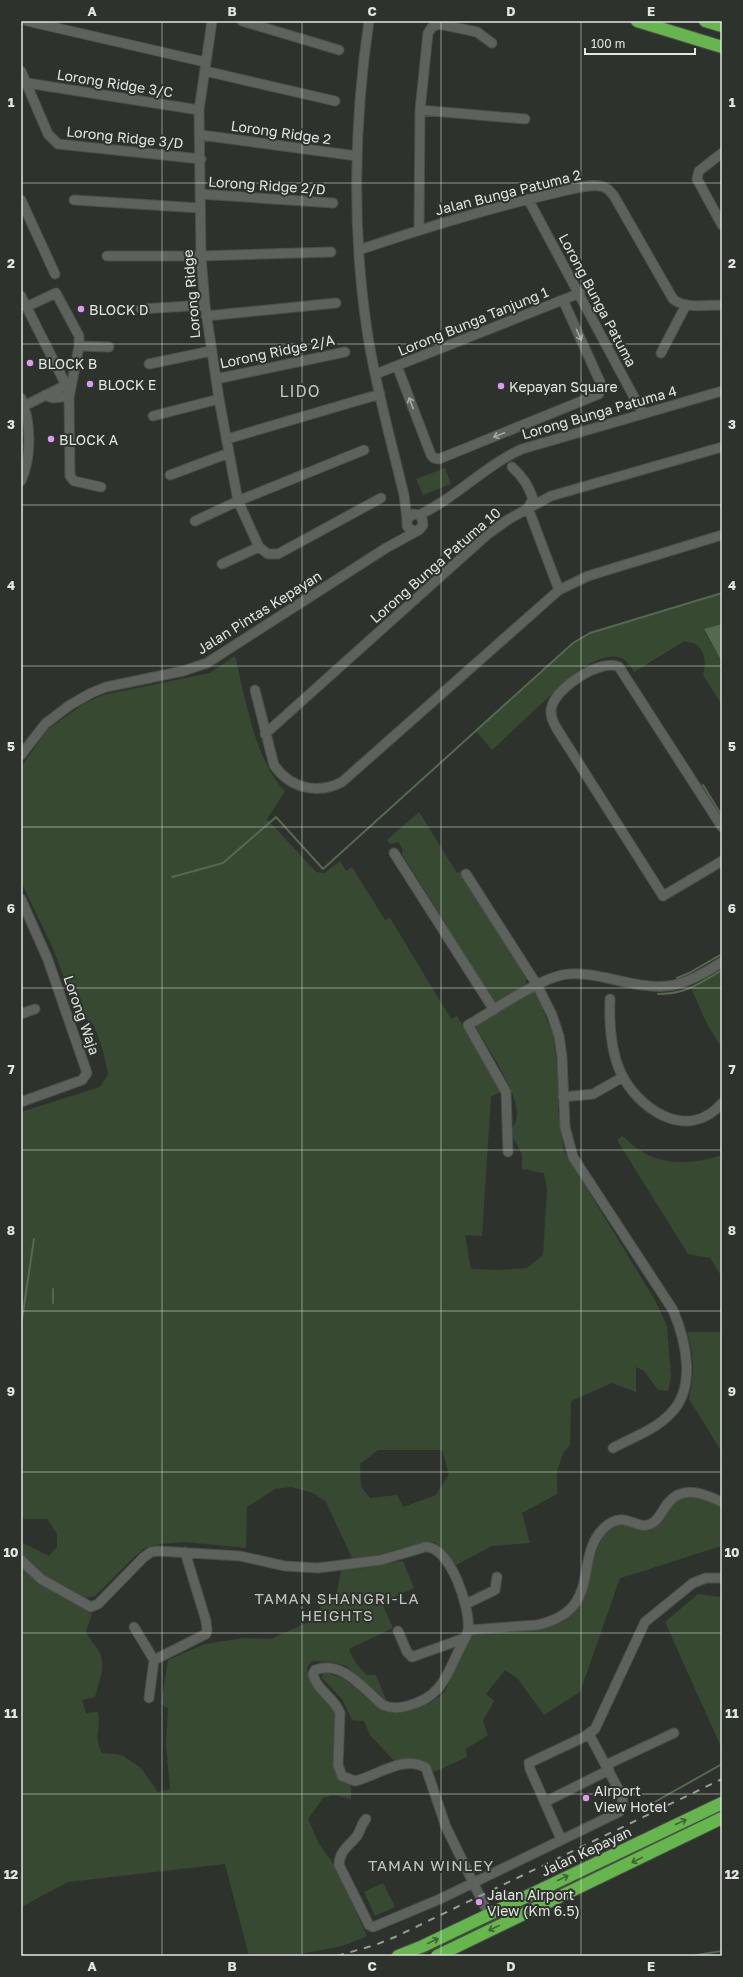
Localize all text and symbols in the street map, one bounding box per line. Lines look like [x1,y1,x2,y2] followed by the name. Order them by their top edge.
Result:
[87,3,97,19] text: A
[227,3,237,19] text: B
[367,3,377,19] text: C
[506,3,516,19] text: D
[647,3,655,19] text: E
[585,30,695,56] scale bar
[591,36,625,51] text: 100 m
[56,65,174,101] street label: Lorong Ridge 3/C
[8,94,15,110] text: 1
[729,94,736,110] text: 1
[230,117,332,147] street label: Lorong Ridge 2
[66,122,184,152] street label: Lorong Ridge 3/D
[433,166,583,218] street label: Jalan Bunga Patuma 2
[208,172,326,198] street label: Lorong Ridge 2/D
[556,231,640,369] street label: Lorong Bunga Patuma
[179,249,203,339] street label: Lorong Ridge
[7,255,15,271] text: 2
[728,255,736,271] text: 2
[395,283,551,359] street label: Lorong Bunga Tanjung 1
[89,301,149,318] place label: BLOCK D
[76,304,86,314] marker: BLOCK D
[576,329,583,341] one-way arrow
[218,330,337,371] street label: Lorong Ridge 2/A
[38,355,97,372] place label: BLOCK B
[25,358,35,368] marker: BLOCK B
[98,376,156,393] place label: BLOCK E
[509,378,618,395] place label: Kepayan Square
[85,379,95,389] marker: BLOCK E
[279,381,321,401] district label: LIDO
[496,381,506,391] marker: Kepayan Square
[520,382,678,442] street label: Lorong Bunga Patuma 4
[407,397,415,409] one-way arrow
[7,416,15,432] text: 3
[728,416,736,432] text: 3
[59,431,119,448] place label: BLOCK A
[494,432,506,439] one-way arrow
[46,434,56,444] marker: BLOCK A
[366,504,504,626] street label: Lorong Bunga Patuma 10
[194,567,324,657] street label: Jalan Pintas Kepayan
[7,577,15,593] text: 4
[728,577,736,593] text: 4
[7,738,15,754] text: 5
[728,738,736,754] text: 5
[7,900,15,916] text: 6
[728,900,736,916] text: 6
[60,973,104,1057] street label: Lorong Waja
[7,1061,15,1077] text: 7
[728,1061,736,1077] text: 7
[7,1222,15,1238] text: 8
[728,1222,736,1238] text: 8
[7,1383,15,1399] text: 9
[728,1383,736,1399] text: 9
[3,1544,19,1560] text: 10
[724,1544,740,1560] text: 10
[255,1589,419,1624] district label: TAMAN SHANGRI-LA HEIGHTS
[4,1705,18,1721] text: 11
[725,1705,739,1721] text: 11
[594,1782,667,1815] place label: Airport View Hotel
[581,1793,591,1803] marker: Airport View Hotel
[674,1818,686,1825] one-way arrow
[538,1823,634,1879] street label: Jalan Kepayan
[368,1856,494,1874] district label: TAMAN WINLEY
[631,1857,643,1864] one-way arrow
[4,1866,18,1882] text: 12
[725,1866,739,1882] text: 12
[557,1874,569,1881] one-way arrow
[487,1886,580,1919] place label: Jalan Airport View (Km 6.5)
[474,1897,484,1907] marker: Jalan Airport View (Km 6.5)
[488,1925,500,1932] one-way arrow
[427,1936,439,1944] one-way arrow
[87,1958,97,1974] text: A
[227,1958,237,1974] text: B
[367,1958,377,1974] text: C
[506,1958,516,1974] text: D
[647,1958,655,1974] text: E

